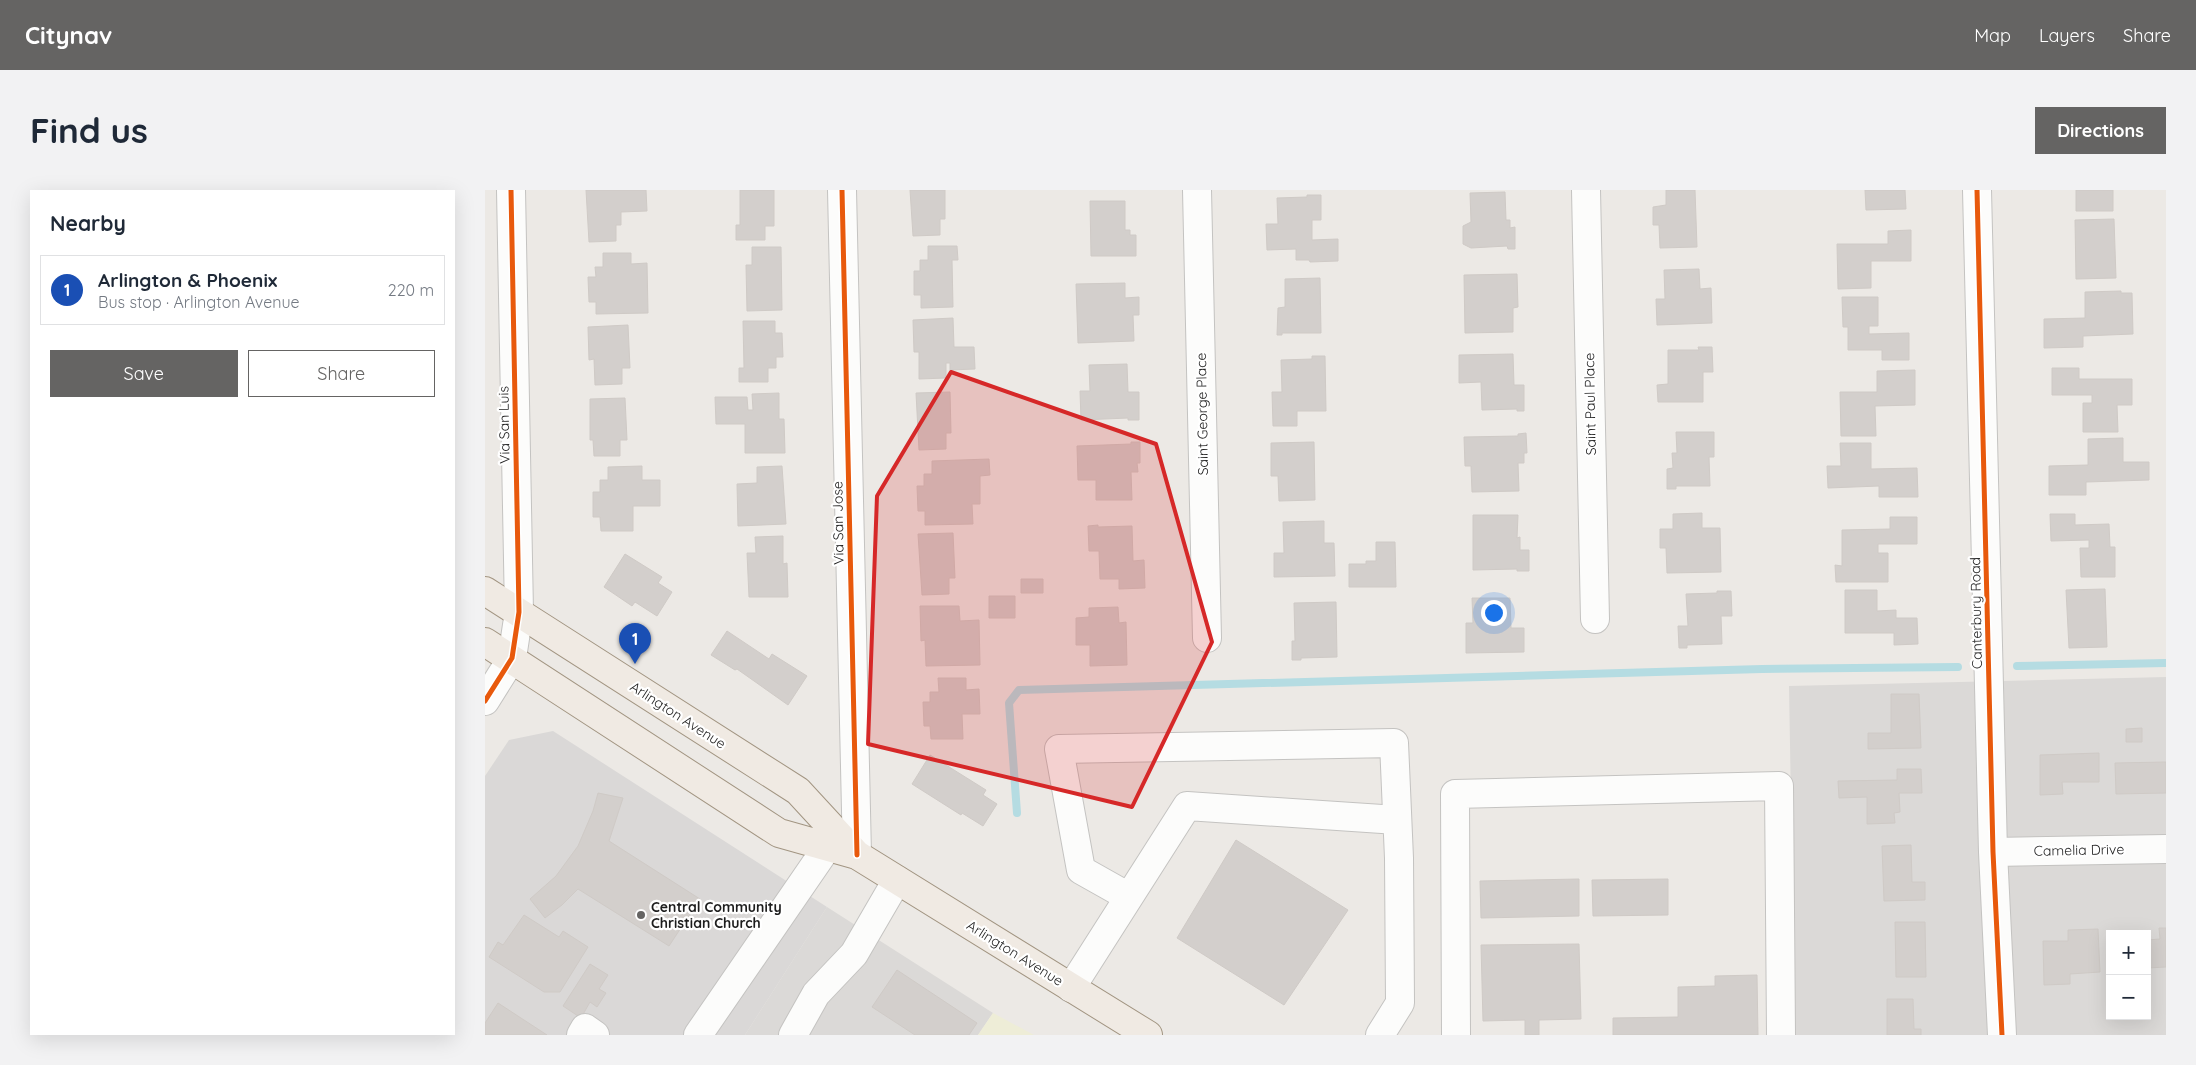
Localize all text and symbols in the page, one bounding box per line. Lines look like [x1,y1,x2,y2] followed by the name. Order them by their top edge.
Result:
[25,20,112,50] text: Citynav
[1974,24,2011,47] text: Map
[2039,24,2095,47] text: Layers
[2123,24,2171,47] text: Share
[2035,107,2166,154] button: Directions
[30,108,148,152] text: Find us
[50,210,126,236] text: Nearby
[98,268,277,292] text: Arlington & Phoenix
[64,280,70,300] text: 1
[388,280,434,300] text: 220 m
[98,292,300,312] text: Bus stop · Arlington Avenue
[50,350,238,397] button: Save
[248,350,435,397] button: Share
[1192,352,1212,475] street label: Saint George Place
[1580,352,1600,456] street label: Saint Paul Place
[494,386,514,464] street label: Via San Luis
[828,481,848,565] street label: Via San Jose
[1966,557,1986,669] street label: Canterbury Road
[1481,600,1507,626] your location
[619,623,651,664] pin: 1
[627,677,729,753] street label: Arlington Avenue
[2034,840,2124,860] street label: Camelia Drive
[651,898,782,932] place label: Central Community Christian Church
[635,909,647,921] marker: Central Community Christian Church
[963,916,1067,990] street label: Arlington Avenue
[2106,930,2151,1020] map controls
[2106,930,2151,975] button: +
[2106,975,2151,1020] button: −

